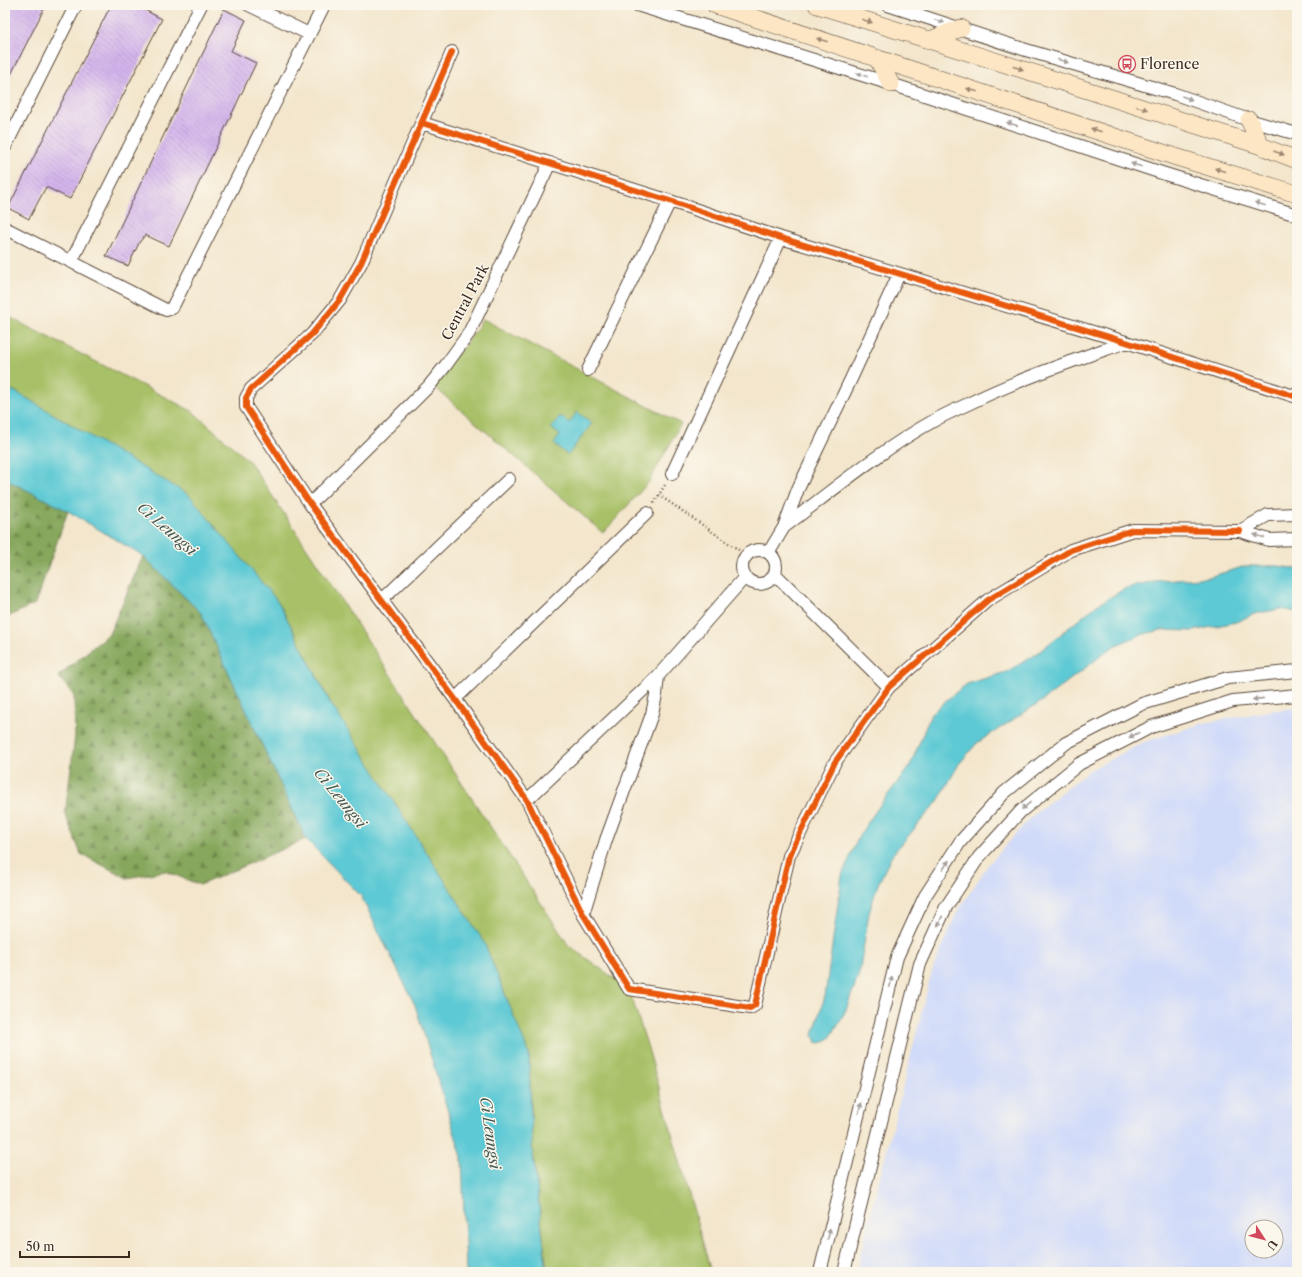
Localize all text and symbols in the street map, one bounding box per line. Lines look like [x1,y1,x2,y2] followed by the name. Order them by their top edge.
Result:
[862,18,874,24] one-way arrow
[933,18,945,24] one-way arrow
[816,37,828,43] one-way arrow
[1117,54,1137,74] bus stop icon: Florence
[1140,55,1199,73] place label: Florence
[1057,58,1069,64] one-way arrow
[1013,65,1025,71] one-way arrow
[856,72,868,78] one-way arrow
[966,86,978,92] one-way arrow
[1182,96,1194,102] one-way arrow
[1136,105,1148,111] one-way arrow
[1006,121,1018,127] one-way arrow
[1090,127,1102,133] one-way arrow
[1273,150,1285,156] one-way arrow
[1129,161,1141,167] one-way arrow
[1213,167,1225,173] one-way arrow
[1253,201,1265,207] one-way arrow
[437,260,493,343] street label: Central Park
[134,498,202,560] water label: Ci Leungsi
[1252,533,1264,539] one-way arrow
[1252,695,1264,702] one-way arrow
[1128,732,1140,738] one-way arrow
[310,763,371,833] water label: Ci Leungsi
[1021,802,1032,811] one-way arrow
[942,859,949,870] one-way arrow
[937,915,943,926] one-way arrow
[889,975,895,988] one-way arrow
[476,1096,505,1172] water label: Ci Leungsi
[857,1102,863,1114] one-way arrow
[1244,1219,1284,1259] north arrow
[826,1228,832,1240] one-way arrow
[20,1233,129,1259] scale bar
[1264,1237,1280,1253] text: U
[26,1239,55,1254] text: 50 m

